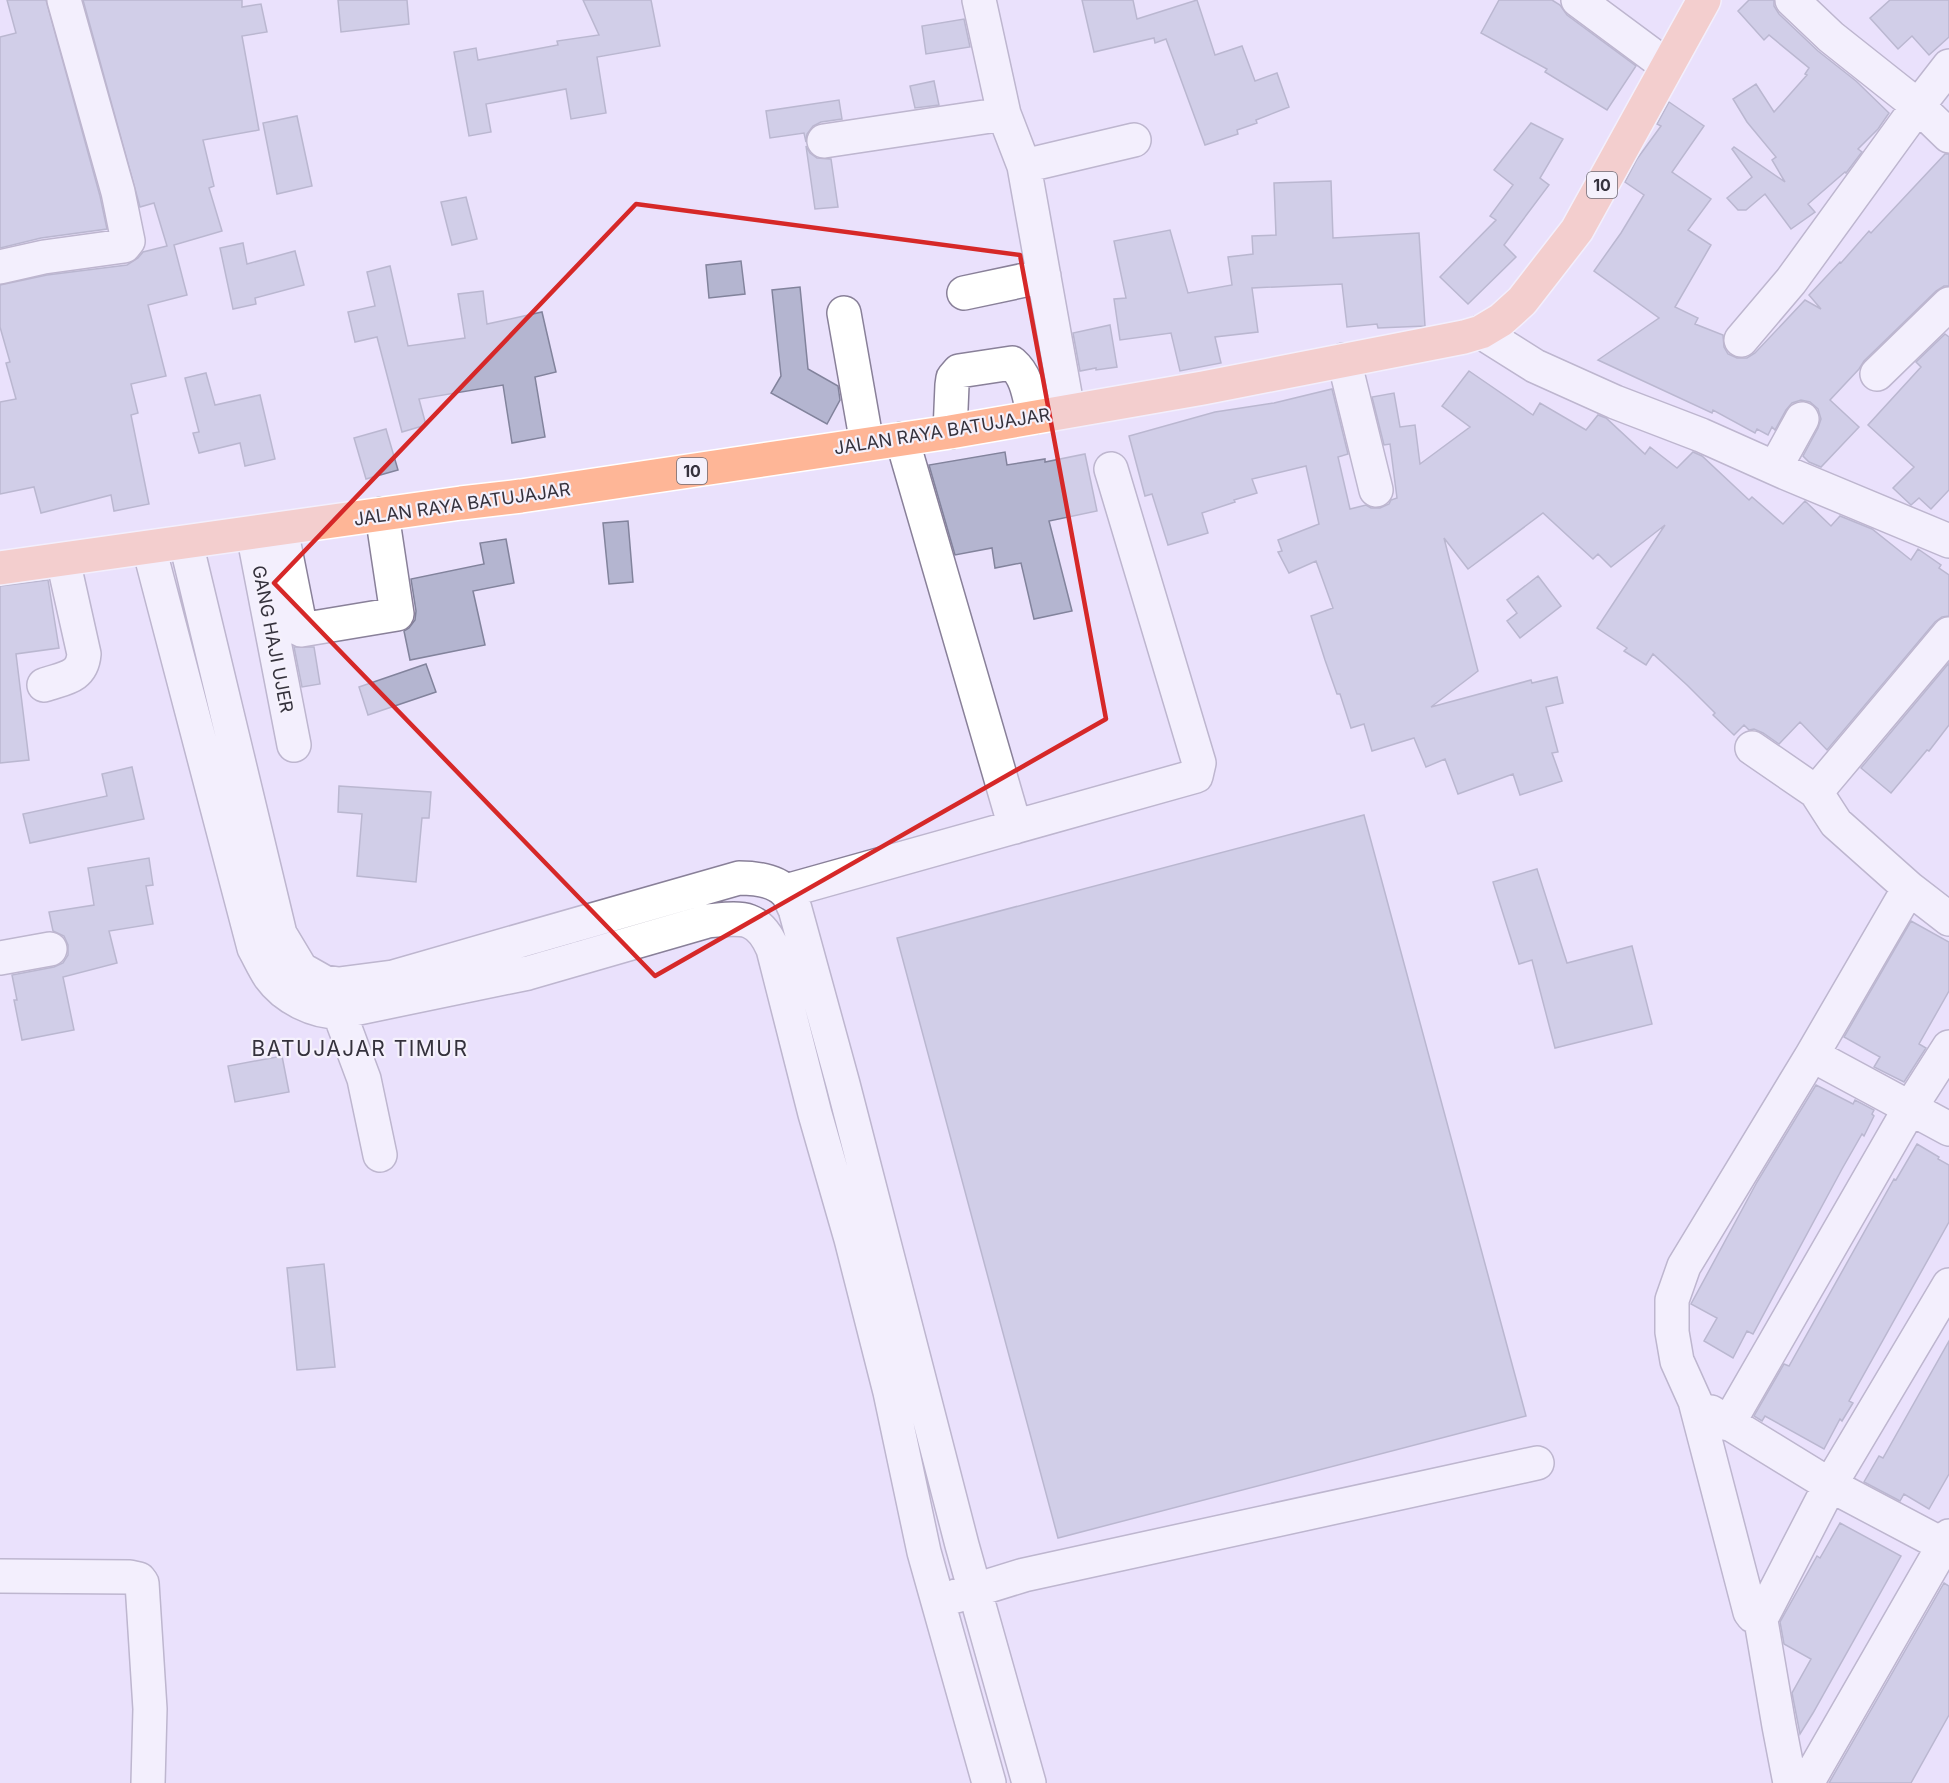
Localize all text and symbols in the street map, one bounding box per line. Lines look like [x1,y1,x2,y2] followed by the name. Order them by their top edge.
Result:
[1587,172,1617,198] road number: 10
[832,403,1052,458] street label: JALAN RAYA BATUJAJAR
[677,458,707,484] road number: 10
[352,478,572,530] street label: JALAN RAYA BATUJAJAR
[248,564,298,715] street label: GANG HAJI UJER
[252,1036,469,1061] district label: BATUJAJAR TIMUR

